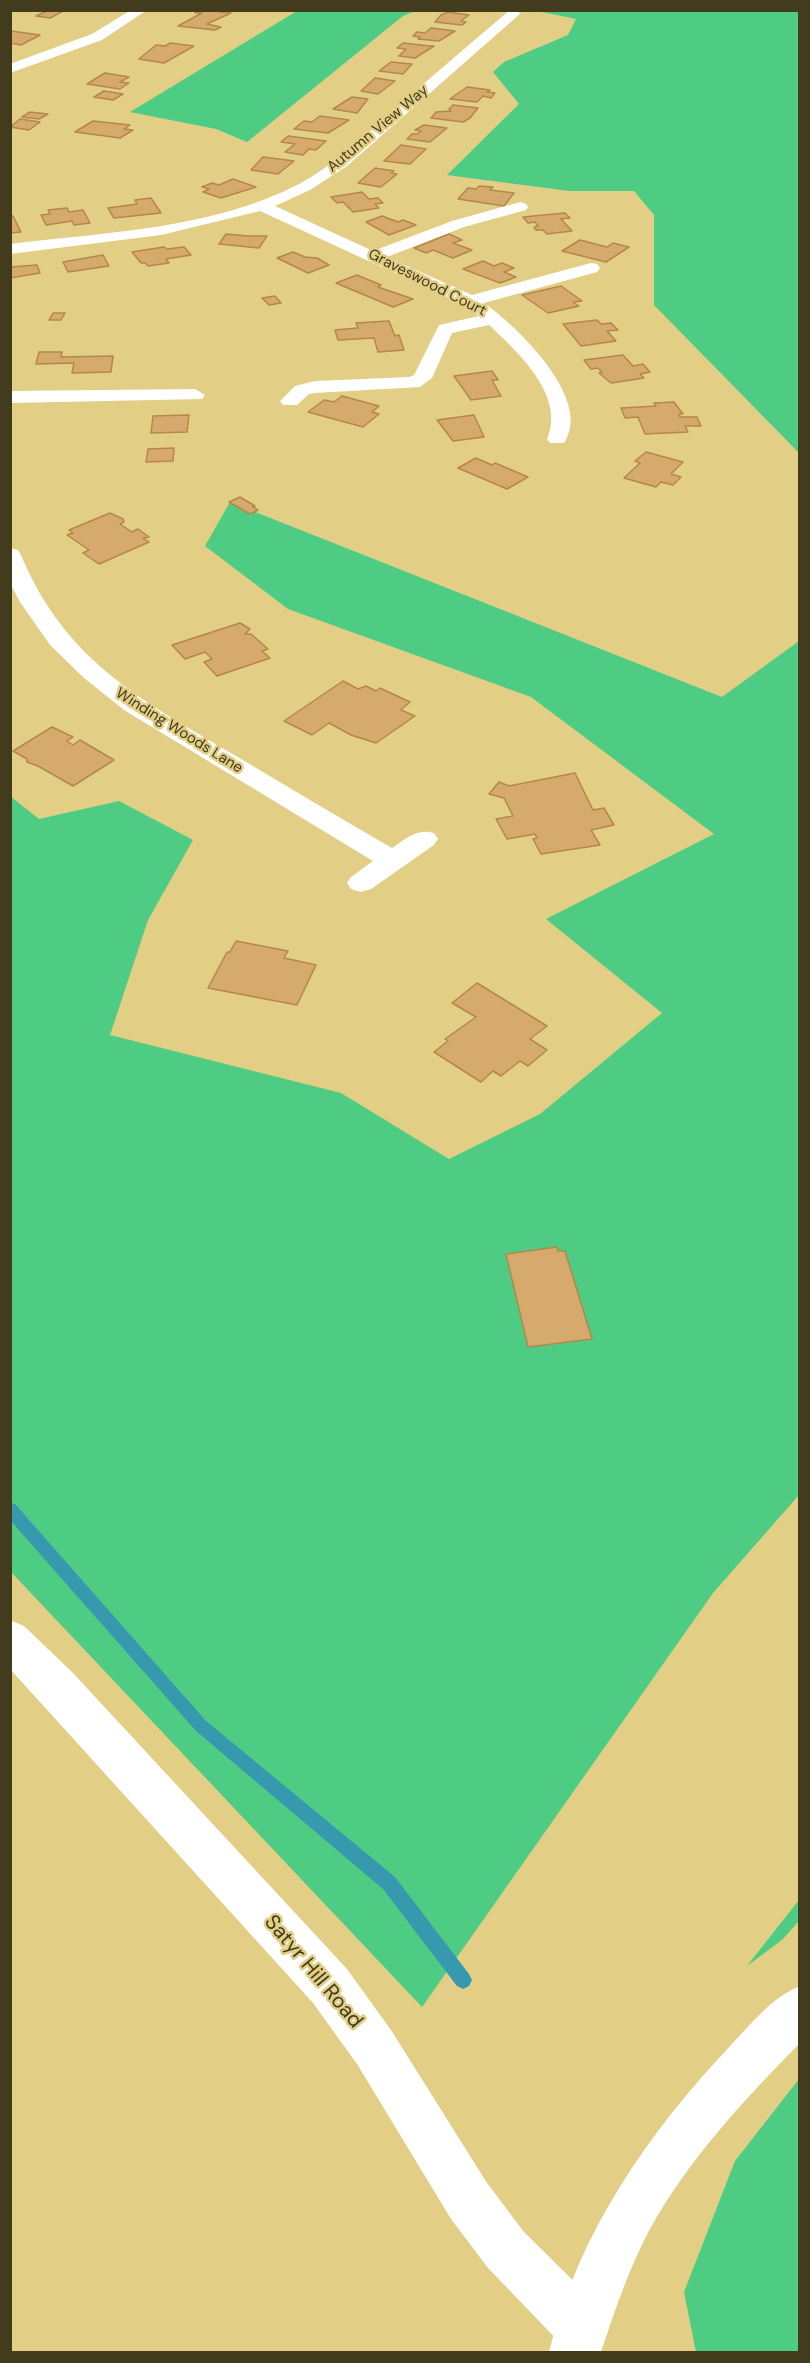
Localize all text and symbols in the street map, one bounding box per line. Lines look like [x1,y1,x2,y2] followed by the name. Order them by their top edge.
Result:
[324,82,432,176] street label: Autumn View Way
[365,245,489,321] street label: Graveswood Court
[112,685,246,777] street label: Winding Woods Lane
[258,1910,368,2034] street label: Satyr Hill Road

